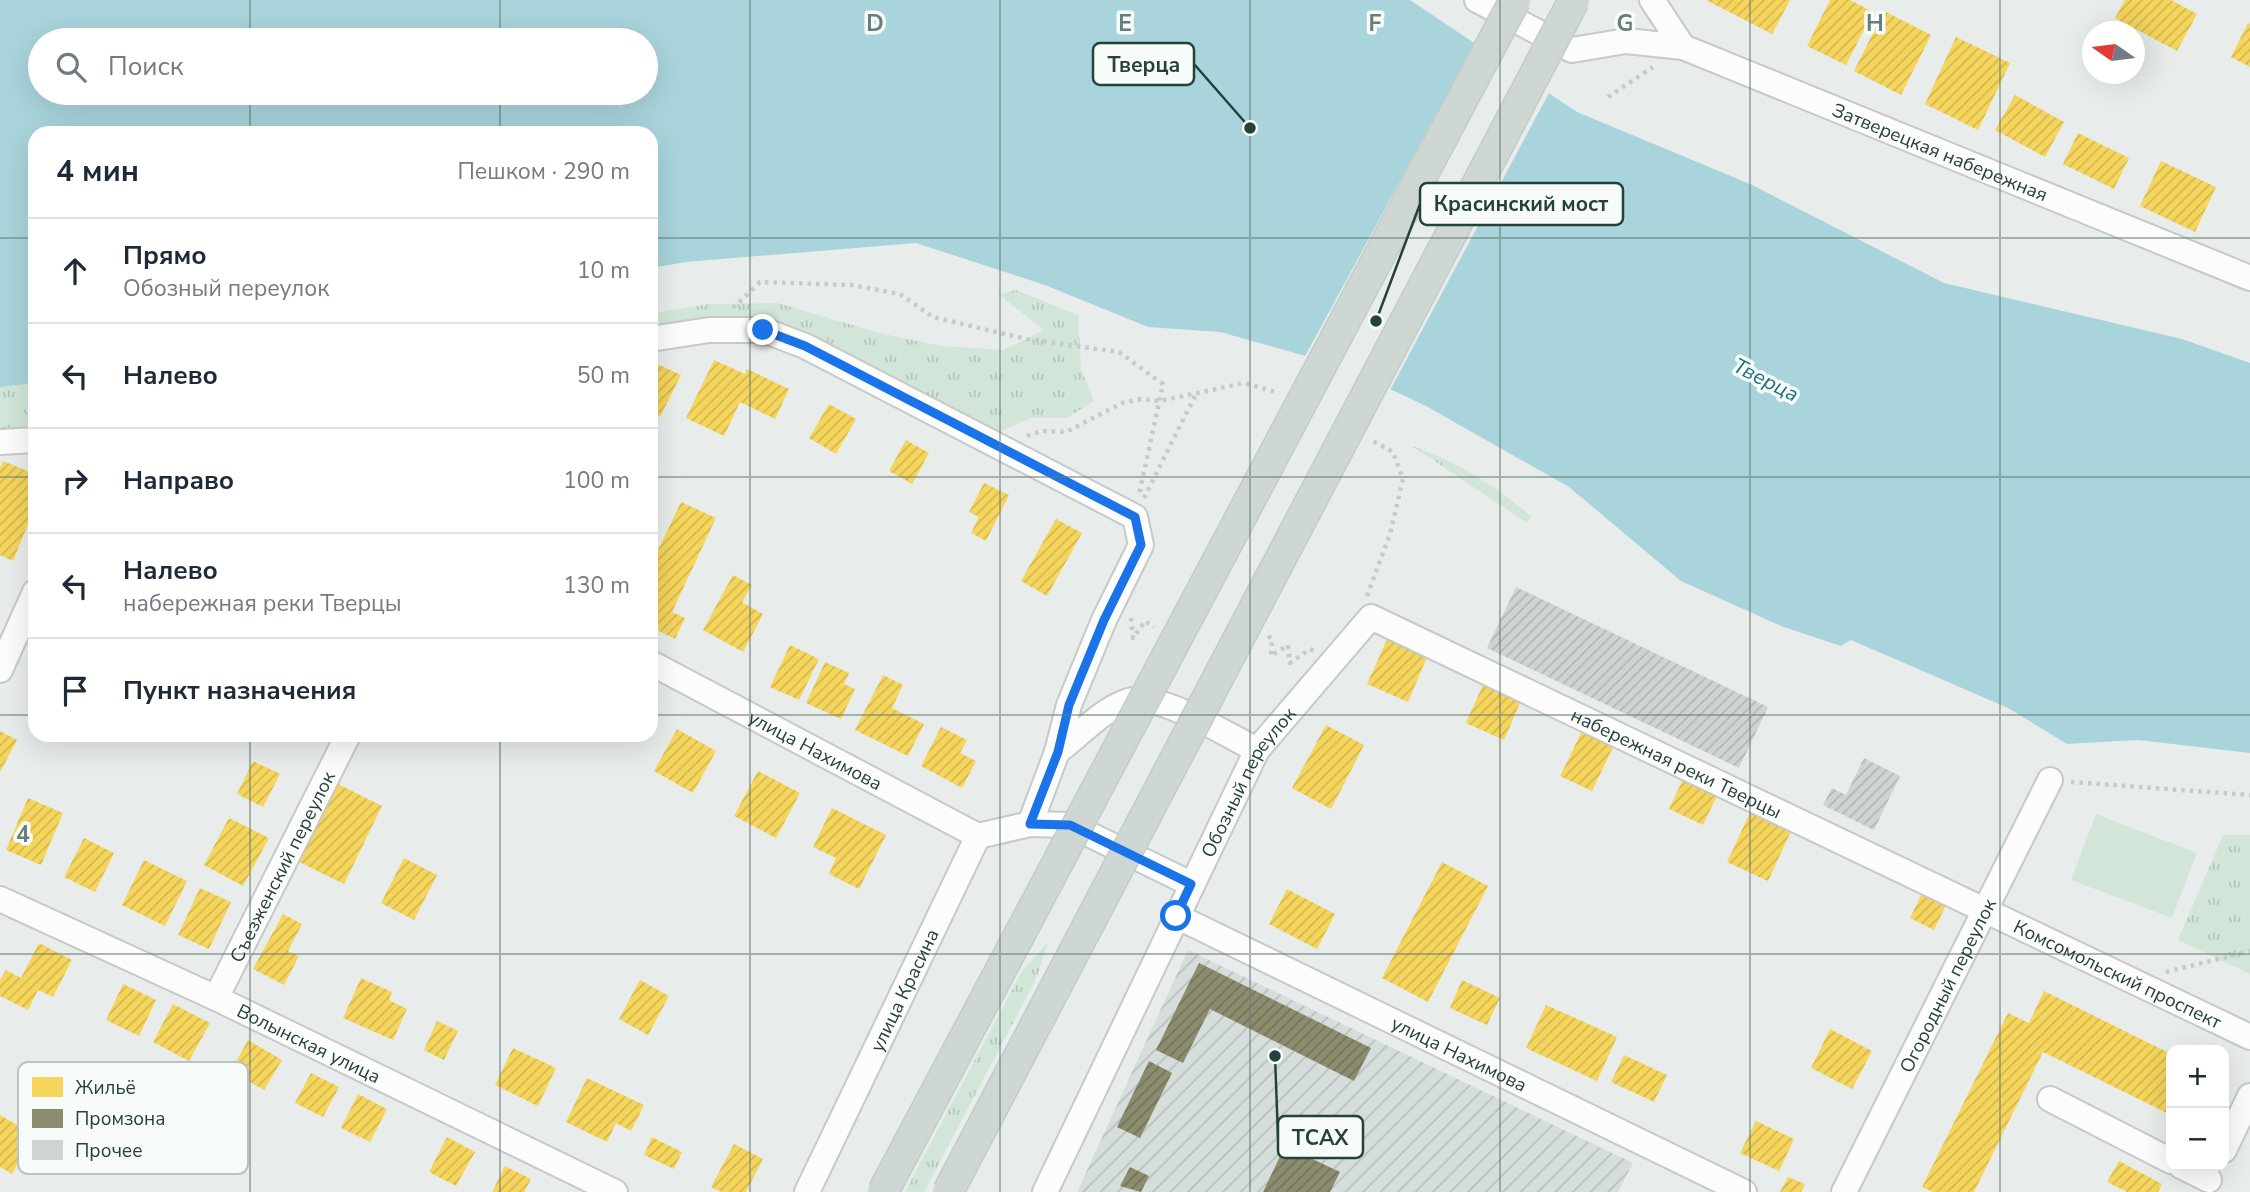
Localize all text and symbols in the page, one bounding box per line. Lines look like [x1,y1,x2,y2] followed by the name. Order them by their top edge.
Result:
[866,8,884,39] text: D
[1118,8,1132,39] text: E
[1369,8,1382,39] text: F
[1617,8,1633,39] text: G
[1866,8,1884,39] text: H
[2082,21,2145,84] north arrow
[28,28,658,105] search box
[1093,43,1194,85] callout: Тверца
[52,48,90,86] icon: search
[108,49,184,84] text: Поиск
[1108,51,1180,79] text: Тверца
[1828,97,2051,208] street label: Затверецкая набережная
[56,151,139,192] text: 4 мин
[457,156,630,187] text: Пешком · 290 m
[1420,183,1623,225] callout: Красинский мост
[1434,190,1608,218] text: Красинский мост
[123,238,207,273] text: Прямо
[56,252,94,290] icon: ahead
[577,255,630,286] text: 10 m
[123,273,329,304] text: Обозный переулок
[747,314,778,345] route end
[1728,352,1804,408] water label: Тверца
[56,357,94,395] icon: left
[123,358,218,393] text: Налево
[577,360,630,391] text: 50 m
[56,462,94,500] icon: right
[123,463,234,498] text: Направо
[563,465,630,496] text: 100 m
[123,553,218,588] text: Налево
[56,567,94,605] icon: left
[563,570,630,601] text: 130 m
[123,588,402,619] text: набережная реки Тверцы
[56,672,94,710] icon: arrive
[123,673,356,708] text: Пункт назначения
[1195,702,1302,862] street label: Обозный переулок
[1567,702,1786,825] street label: набережная реки Тверцы
[744,705,886,797] street label: улица Нахимова
[224,767,342,967] street label: Съезженский переулок
[16,819,30,850] text: 4
[1894,894,2003,1077] street label: Огородный переулок
[1160,900,1191,931] route start
[2009,914,2226,1036] street label: Комсомольский проспект
[864,925,945,1056] street label: улица Красина
[232,998,385,1090] street label: Волынская улица
[1387,1011,1531,1099] street label: улица Нахимова
[2166,1045,2229,1171] map controls
[2166,1045,2229,1108] button: +
[18,1062,248,1174] legend
[75,1075,136,1101] text: Жильё
[75,1106,166,1132] text: Промзона
[2166,1108,2229,1171] button: −
[1278,1116,1363,1158] callout: TСAX
[1292,1124,1349,1152] text: TСAX
[75,1138,142,1164] text: Прочее

